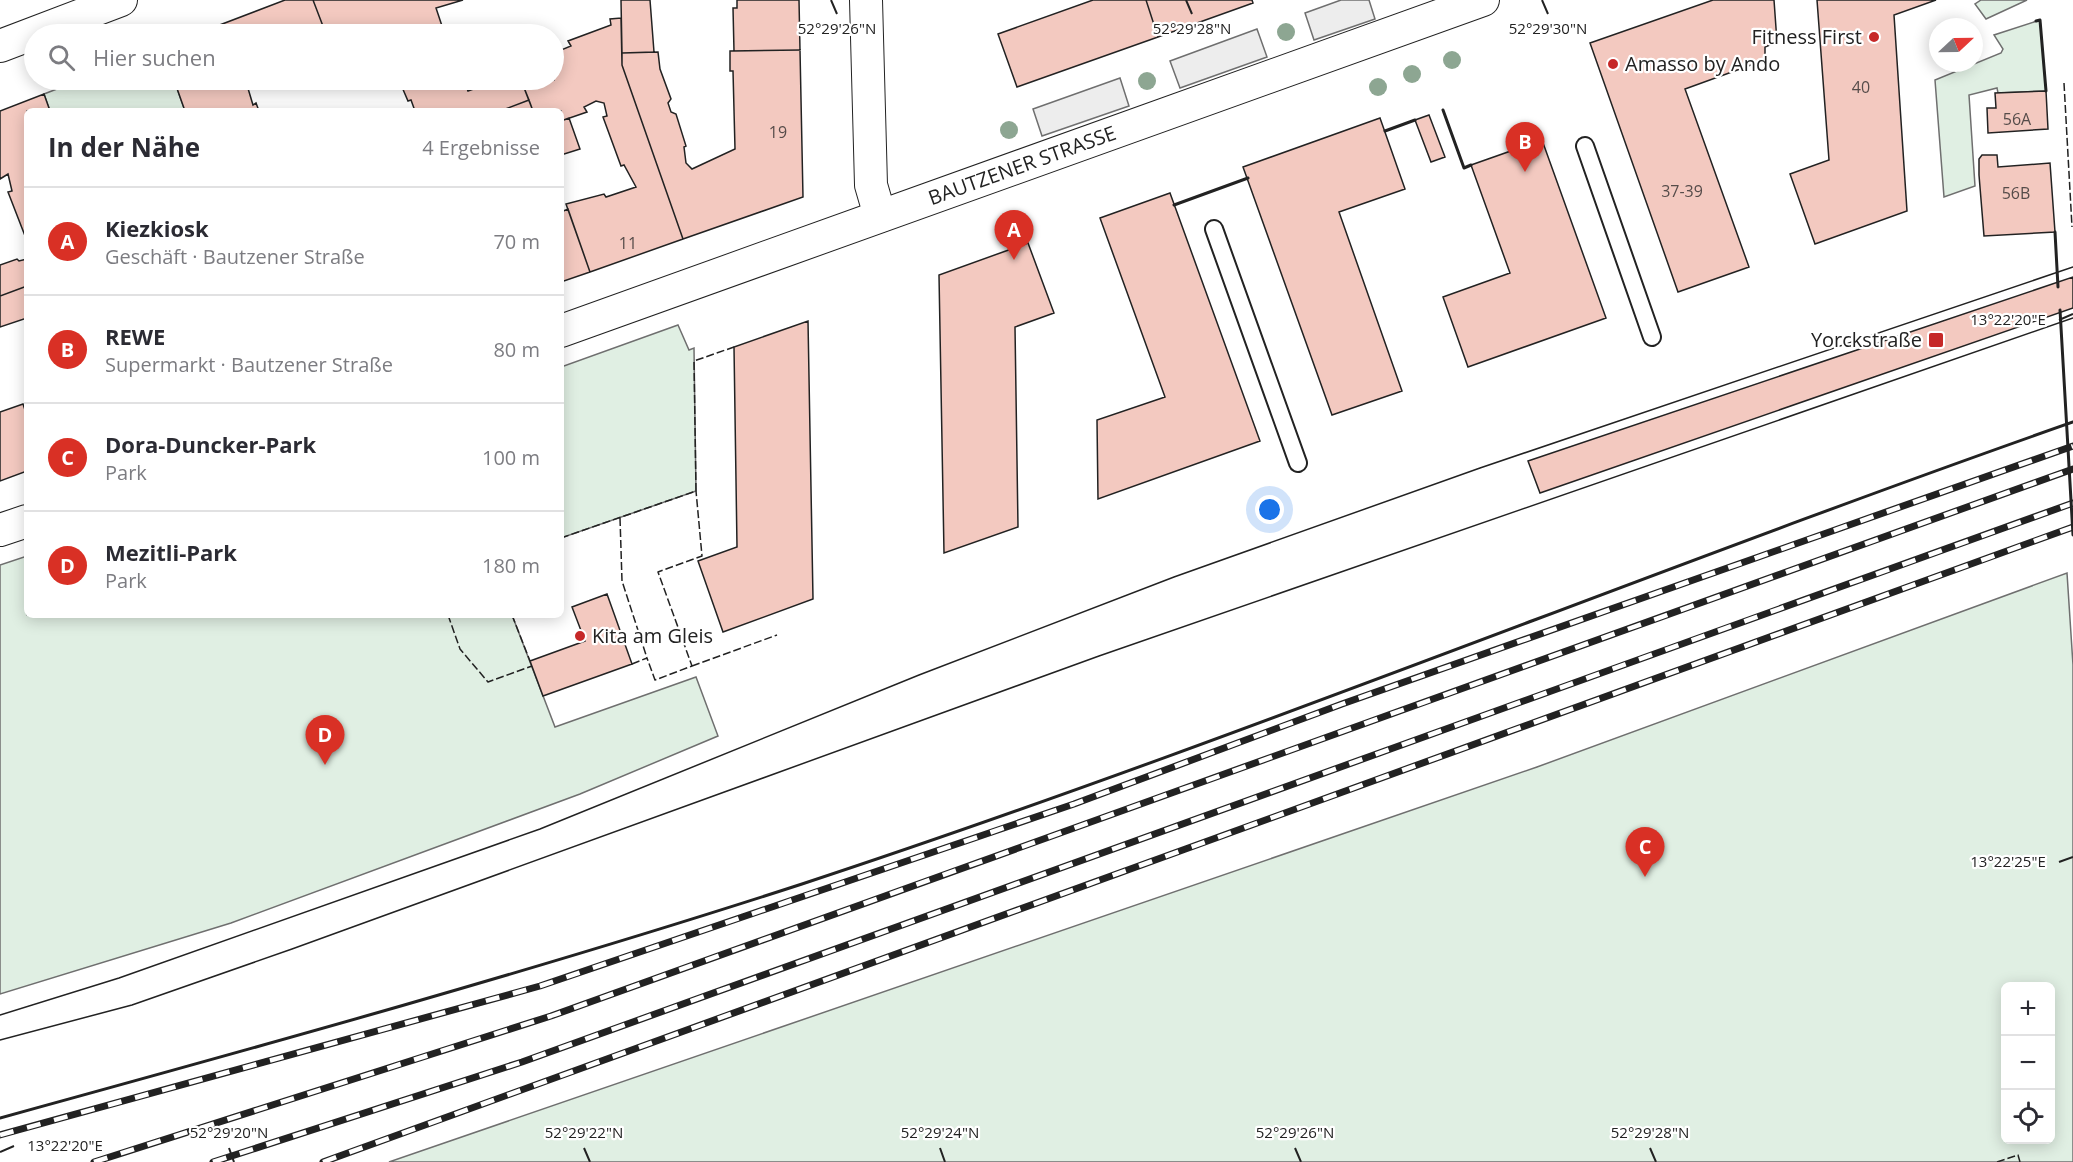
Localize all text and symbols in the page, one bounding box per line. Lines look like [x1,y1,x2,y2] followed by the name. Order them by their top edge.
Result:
[798,18,876,38] text: 52°29'26"N
[1153,18,1231,38] text: 52°29'28"N
[1509,18,1587,38] text: 52°29'30"N
[1929,18,1983,72] north arrow
[1752,23,1862,50] place label: Fitness First
[24,24,564,90] search box
[1867,30,1881,44] marker: Fitness First
[45,41,78,74] icon: search
[93,42,216,72] text: Hier suchen
[1625,50,1780,77] place label: Amasso by Ando
[1606,57,1620,71] marker: Amasso by Ando
[1852,76,1870,98] house number: 40
[2003,108,2032,130] house number: 56A
[924,119,1120,211] street label: BAUTZENER STRASSE
[769,121,787,143] house number: 19
[1506,122,1544,172] pin: B
[48,129,200,165] text: In der Nähe
[422,134,540,161] text: 4 Ergebnisse
[1661,180,1703,202] house number: 37-39
[2002,182,2030,204] house number: 56B
[994,210,1034,260] pin: A
[105,213,209,243] text: Kiezkiosk
[61,228,74,255] text: A
[493,228,540,255] text: 70 m
[619,232,637,254] house number: 11
[105,243,365,270] text: Geschäft · Bautzener Straße
[1970,309,2046,329] text: 13°22'20"E
[105,321,165,351] text: REWE
[1811,326,1922,353] place label: Yorckstraße
[1927,331,1945,349] marker: Yorckstraße
[61,336,74,363] text: B
[493,336,540,363] text: 80 m
[105,351,393,378] text: Supermarkt · Bautzener Straße
[105,429,316,459] text: Dora-Duncker-Park
[61,444,74,471] text: C
[482,444,540,471] text: 100 m
[105,459,147,486] text: Park
[1255,495,1284,524] your location
[105,537,237,567] text: Mezitli-Park
[60,552,75,579] text: D
[482,552,540,579] text: 180 m
[105,567,147,594] text: Park
[592,622,713,649] place label: Kita am Gleis
[573,629,587,643] marker: Kita am Gleis
[306,716,344,765] pin: D
[1626,828,1664,877] pin: C
[1970,851,2046,871] text: 13°22'25"E
[2001,982,2055,1144] map controls
[2001,982,2055,1036] button: +
[2001,1036,2055,1090] button: −
[2001,1090,2055,1144] button: locate
[190,1122,268,1142] text: 52°29'20"N
[545,1122,623,1142] text: 52°29'22"N
[901,1122,979,1142] text: 52°29'24"N
[1256,1122,1334,1142] text: 52°29'26"N
[1611,1122,1689,1142] text: 52°29'28"N
[27,1135,103,1155] text: 13°22'20"E

